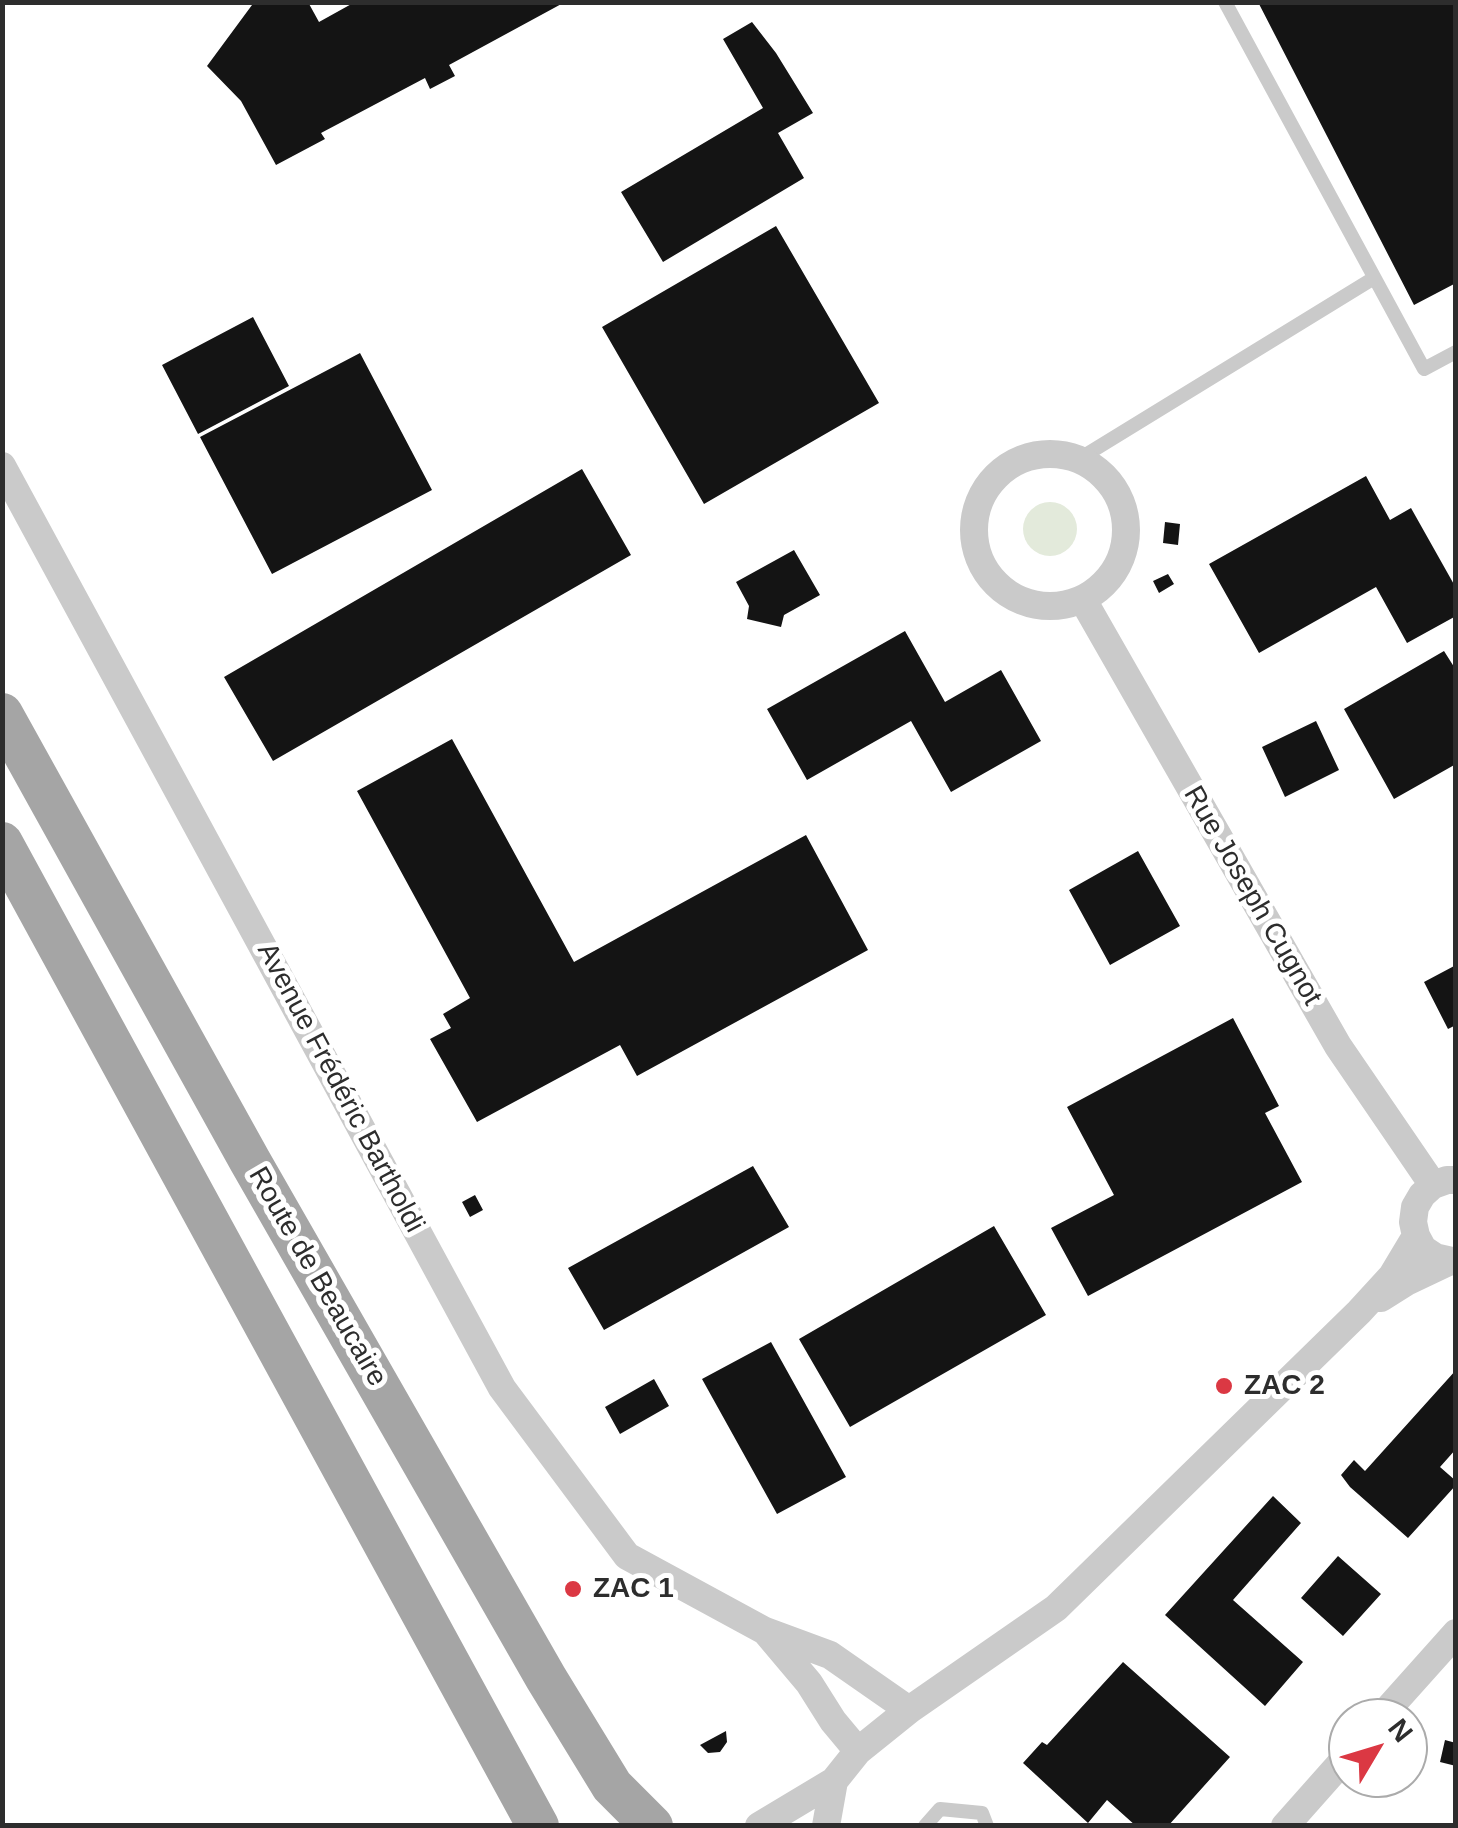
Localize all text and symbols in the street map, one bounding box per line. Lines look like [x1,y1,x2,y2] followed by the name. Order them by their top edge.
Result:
[1176,780,1328,1012] street label: Rue Joseph Cugnot
[249,937,431,1239] street label: Avenue Frédéric Bartholdi
[241,1161,393,1393] street label: Route de Beaucaire
[1244,1369,1325,1403] place label: ZAC 2
[1213,1375,1235,1397] marker: ZAC 2
[593,1572,674,1606] place label: ZAC 1
[562,1578,584,1600] marker: ZAC 1
[1328,1698,1428,1798] north arrow
[1382,1713,1419,1748] text: N

